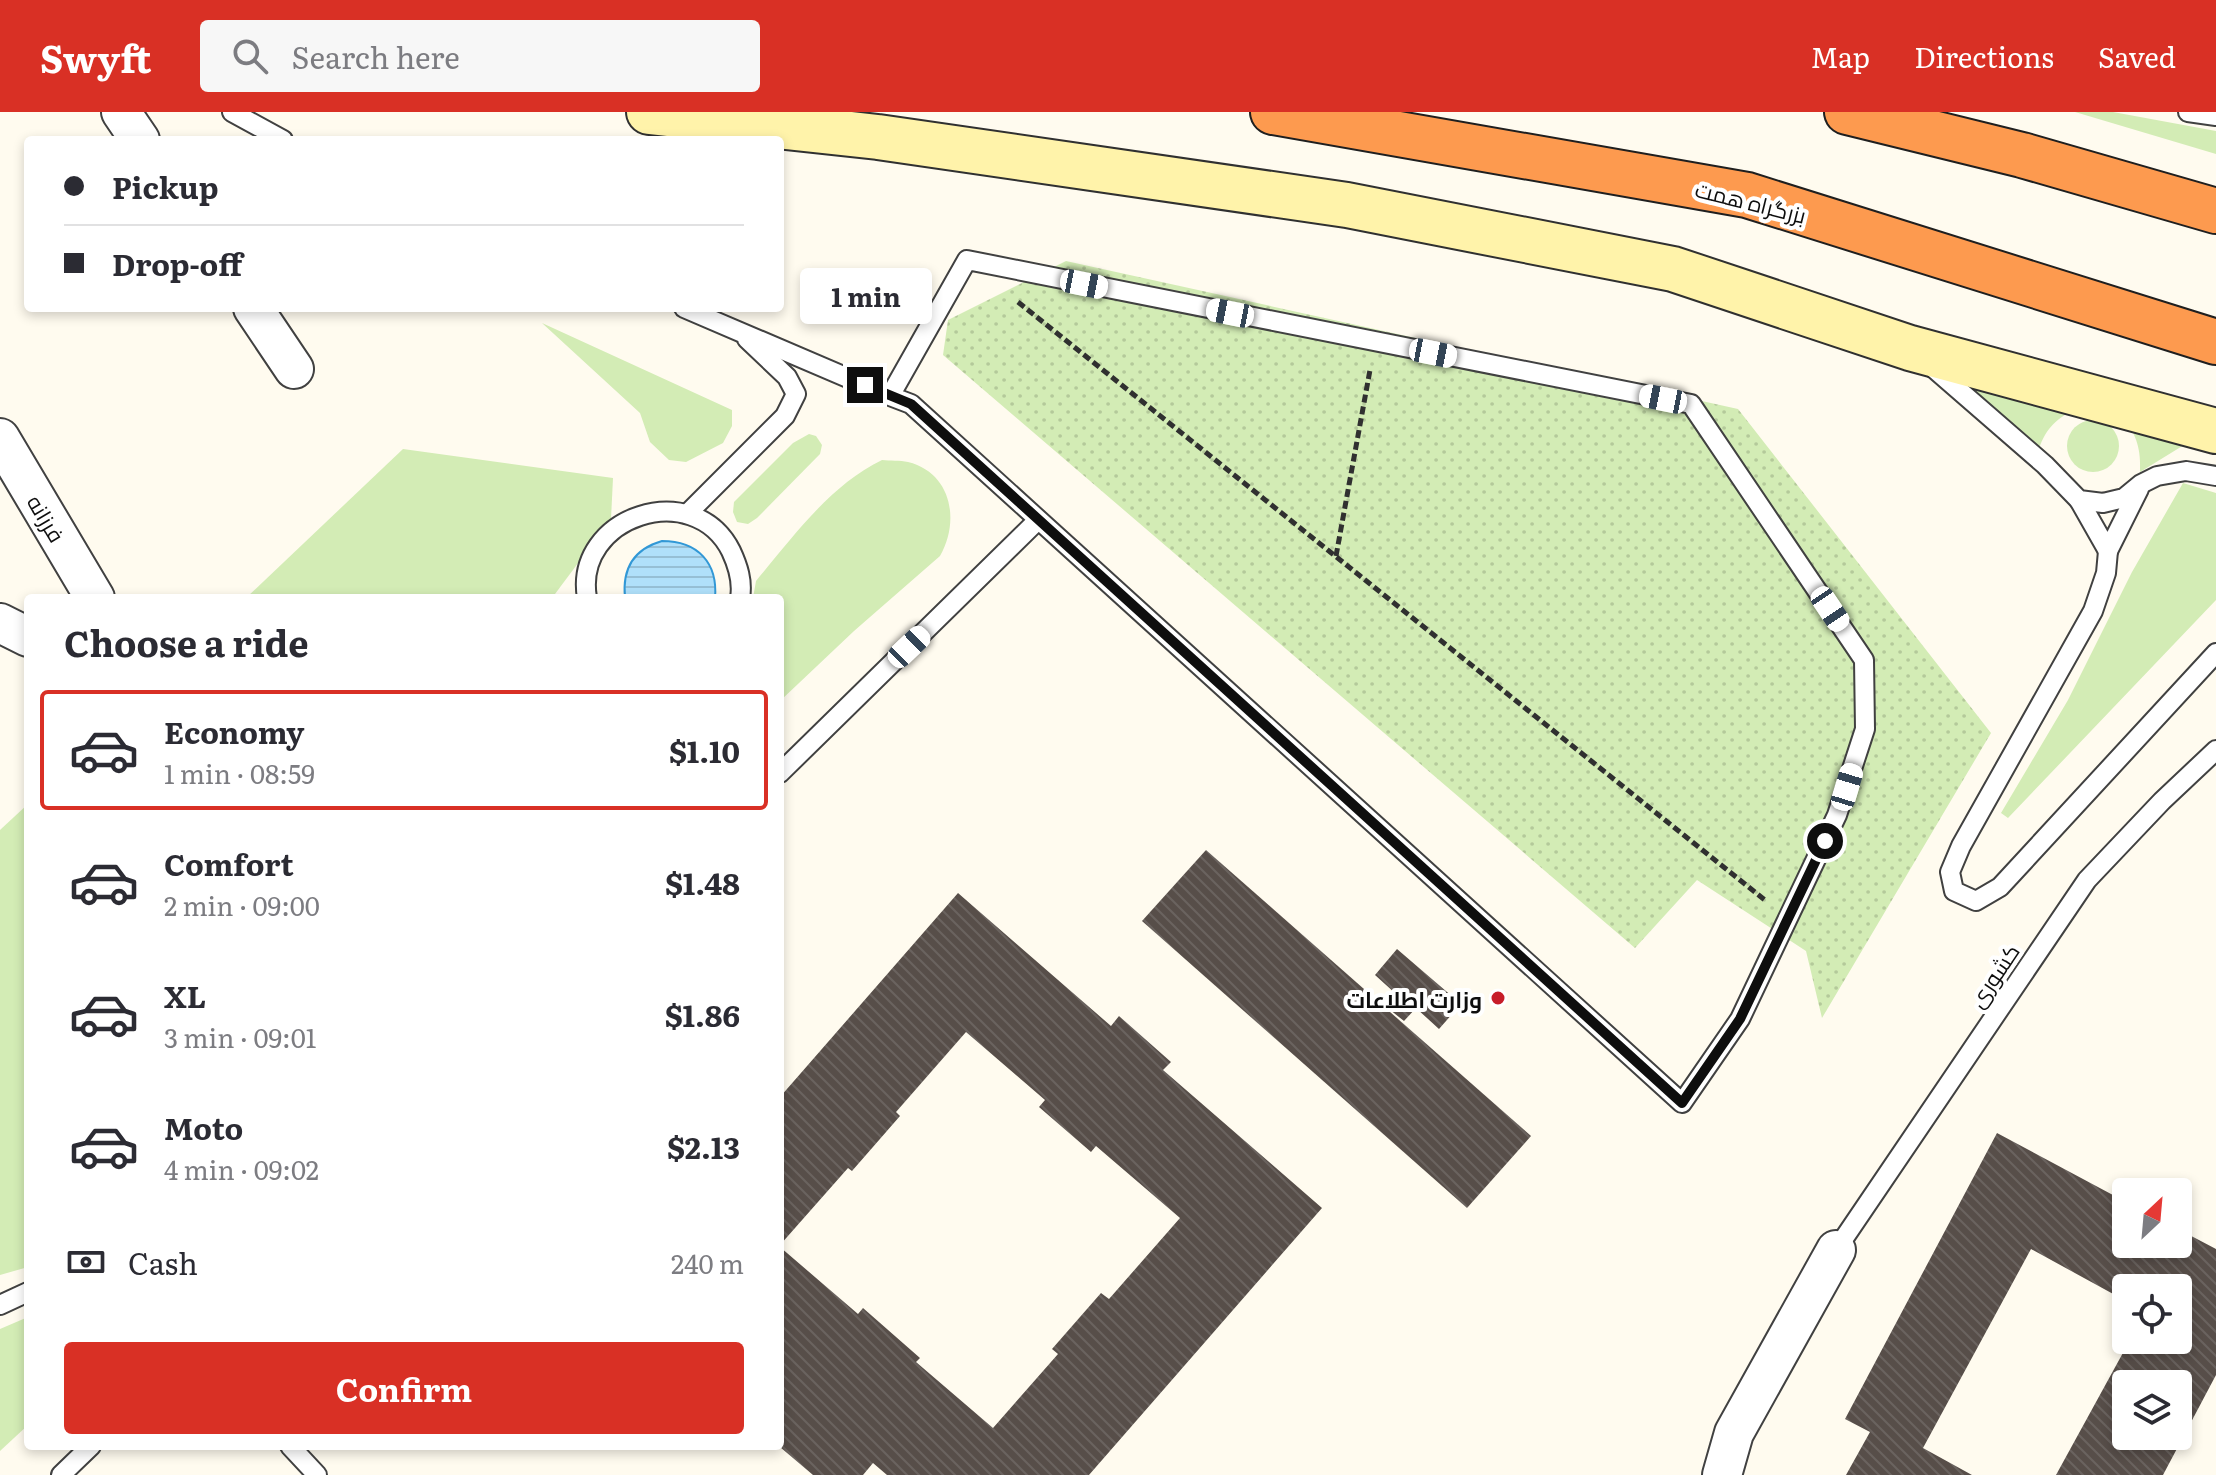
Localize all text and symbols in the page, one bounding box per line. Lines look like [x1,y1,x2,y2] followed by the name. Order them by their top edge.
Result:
[200,20,760,92] search box
[40,28,152,85] text: Swyft
[228,34,272,78] icon: search
[292,34,460,78] text: Search here
[1811,35,1870,77] text: Map
[1914,35,2054,77] text: Directions
[2098,35,2176,77] text: Saved
[112,164,219,208] text: Pickup
[1692,171,1810,231] street label: بزرگراه همت
[112,241,242,285] text: Drop-off
[1058,268,1110,300] car
[799,269,931,325] callout: 1 min
[831,276,901,315] text: 1 min
[1204,297,1256,329] car
[1407,337,1459,369] car
[847,367,883,403] route end
[1637,383,1689,415] car
[20,488,74,548] street label: فرزانه
[1807,582,1853,636] car
[64,615,309,668] text: Choose a ride
[883,622,935,672] car
[164,709,304,753] text: Economy
[68,714,140,786] icon: car
[669,728,740,772] text: $1.10
[164,753,315,792] text: 1 min · 08:59
[1829,761,1865,813] car
[1807,823,1843,859] route start
[164,841,294,885] text: Comfort
[68,846,140,918] icon: car
[665,860,740,904] text: $1.48
[164,885,320,924] text: 2 min · 09:00
[1960,936,2026,1014] street label: کشوری
[164,973,206,1017] text: XL
[68,978,140,1050] icon: car
[1347,982,1482,1015] place label: وزارت اطلاعات
[1489,989,1507,1007] marker: وزارت اطلاعات
[665,992,740,1036] text: $1.86
[164,1017,316,1056] text: 3 min · 09:01
[164,1105,243,1149] text: Moto
[68,1110,140,1182] icon: car
[667,1124,740,1168] text: $2.13
[164,1149,319,1188] text: 4 min · 09:02
[2112,1178,2192,1258] north arrow
[2112,1178,2192,1450] map controls
[64,1240,108,1284] icon: cash
[128,1240,198,1284] text: Cash
[671,1243,744,1282] text: 240 m
[2112,1274,2192,1354] button: locate
[64,1342,744,1434] button: Confirm
[2112,1370,2192,1450] button: layers

